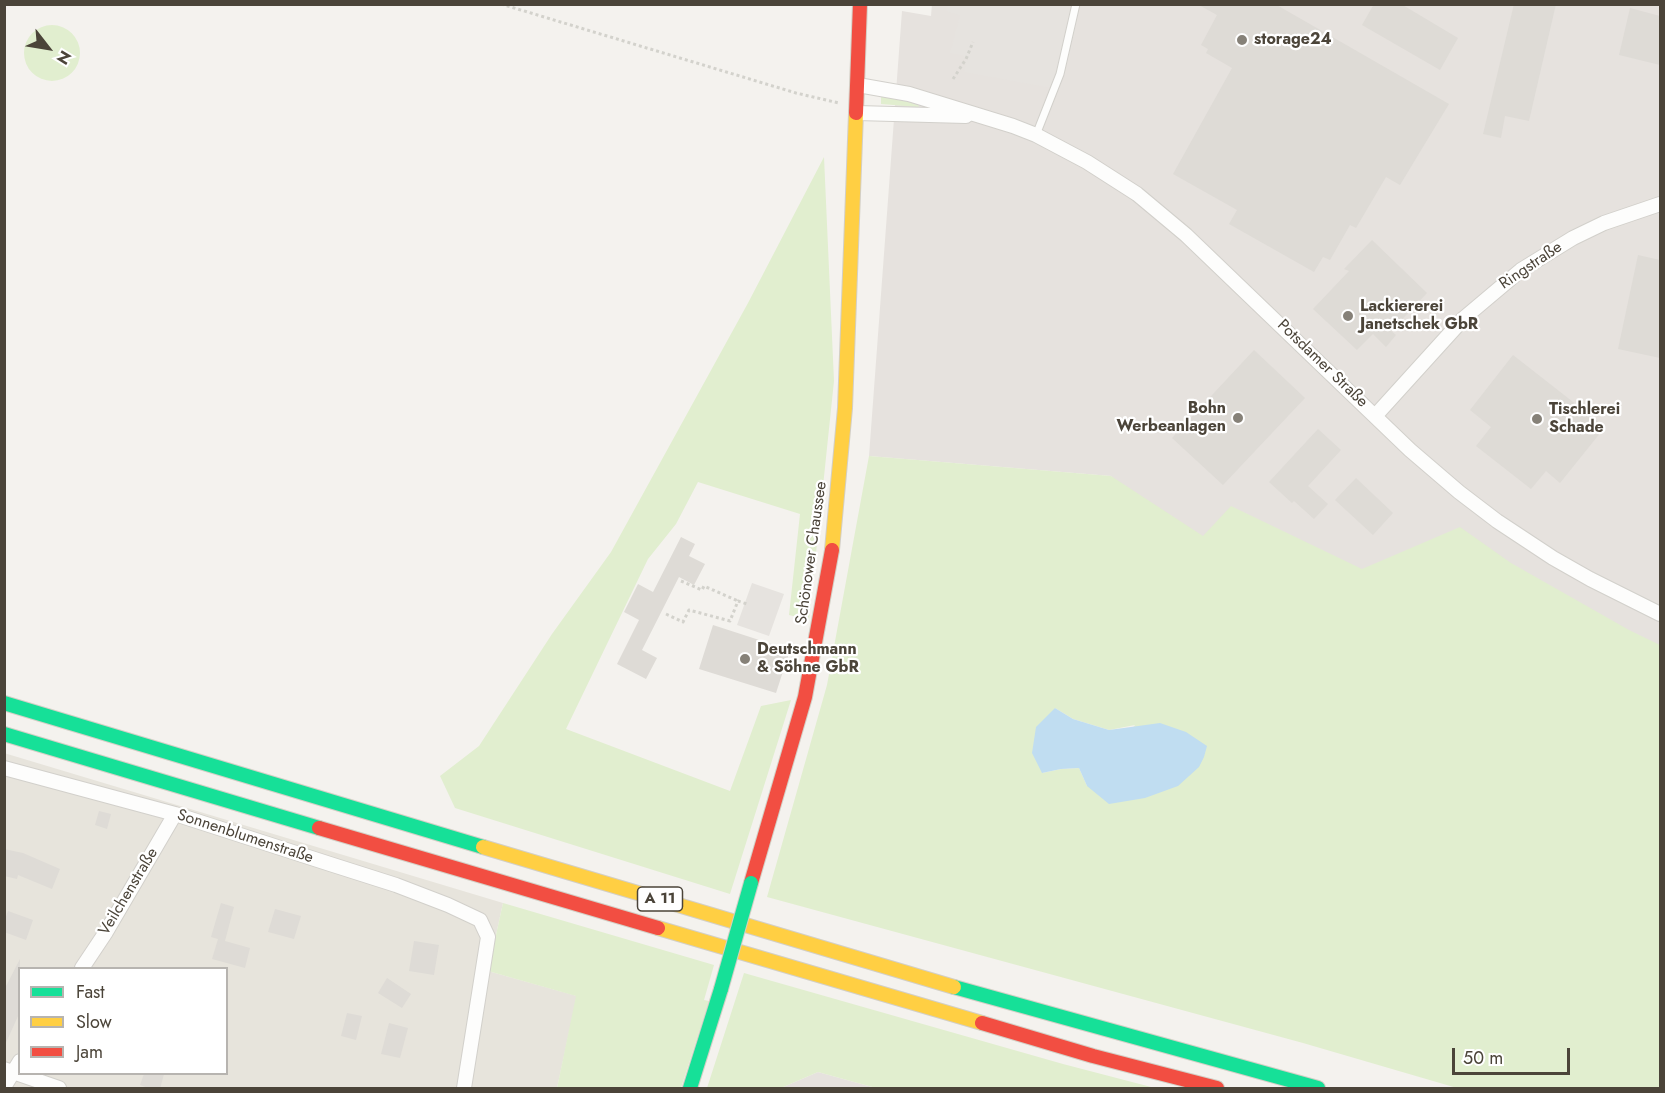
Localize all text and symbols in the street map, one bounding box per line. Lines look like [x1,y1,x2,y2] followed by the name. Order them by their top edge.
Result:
[18,18,78,78] north arrow
[1254,30,1332,50] place label: storage24
[1235,33,1249,47] marker: storage24
[51,46,77,69] text: N
[1496,238,1566,294] street label: Ringstraße
[1360,297,1478,335] place label: Lackiererei Janetschek GbR
[1341,309,1355,323] marker: Lackiererei Janetschek GbR
[1273,316,1371,412] street label: Potsdamer Straße
[1117,399,1226,437] place label: Bohn Werbeanlagen
[1549,400,1620,438] place label: Tischlerei Schade
[1231,411,1245,425] marker: Bohn Werbeanlagen
[1530,412,1544,426] marker: Tischlerei Schade
[792,480,832,626] street label: Schönower Chaussee
[757,640,859,678] place label: Deutschmann & Söhne GbR
[738,652,752,666] marker: Deutschmann & Söhne GbR
[175,806,315,868] street label: Sonnenblumenstraße
[95,845,163,939] street label: Veilchenstraße
[638,887,682,911] road number: A 11
[18,967,228,1075] legend
[76,979,105,1005] text: Fast
[76,1009,112,1035] text: Slow
[1455,1036,1574,1074] scale bar
[76,1039,103,1065] text: Jam
[1463,1045,1503,1071] text: 50 m

